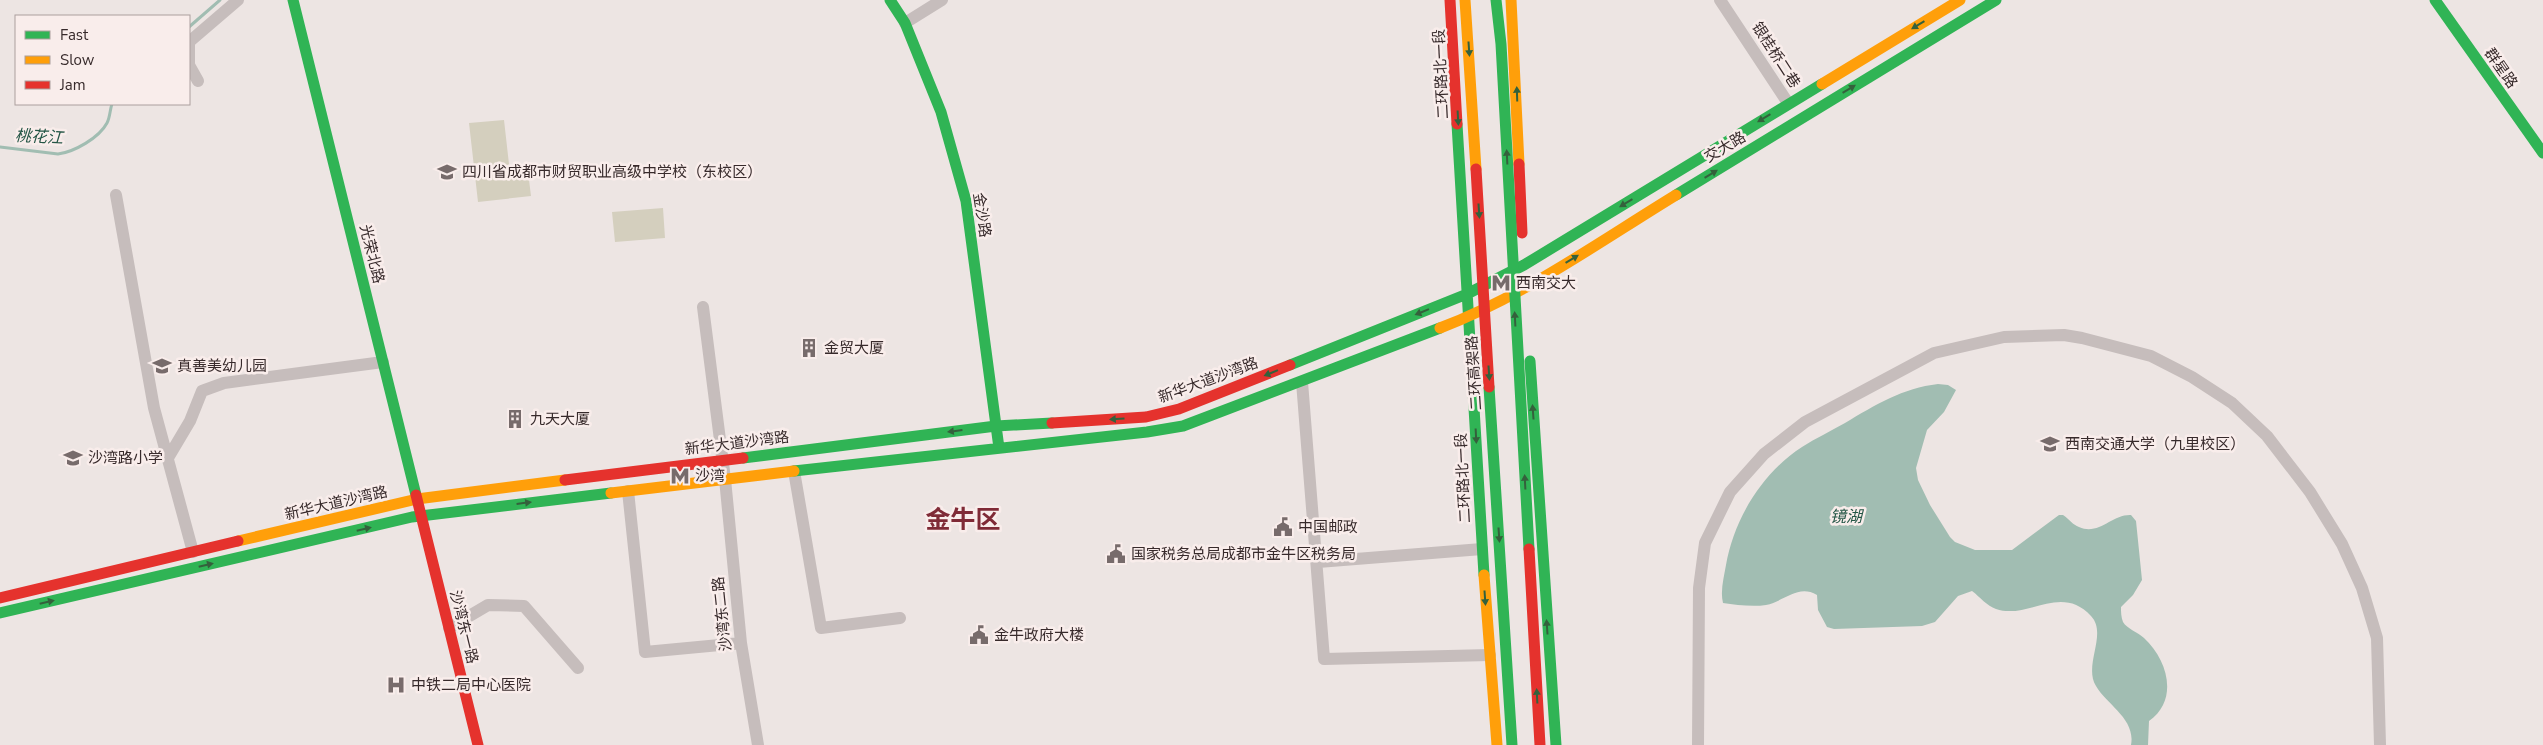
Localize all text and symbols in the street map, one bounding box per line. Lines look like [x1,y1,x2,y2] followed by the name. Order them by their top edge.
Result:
[15,15,190,105] legend
[1747,18,1805,92] street label: 银桂桥二巷
[1912,21,1925,30] one-way arrow
[60,25,89,45] text: Fast
[1429,29,1453,119] street label: 二环路北一段
[1466,41,1474,57] one-way arrow
[2480,44,2522,92] street label: 群星路
[60,50,95,70] text: Slow
[59,75,86,95] text: Jam
[1843,84,1856,94] one-way arrow
[1513,86,1521,102] one-way arrow
[1455,111,1463,127] one-way arrow
[1758,113,1771,123] one-way arrow
[14,125,66,149] water label: 桃花江
[1701,127,1749,167] street label: 交大路
[1502,149,1510,165] one-way arrow
[436,161,458,183] school or university icon: 四川省成都市财贸职业高级中学校（东校区）
[462,162,762,182] place label: 四川省成都市财贸职业高级中学校（东校区）
[1704,169,1717,178] one-way arrow
[969,191,995,239] street label: 金沙路
[1619,198,1632,207] one-way arrow
[1476,203,1484,219] one-way arrow
[355,222,389,286] street label: 光荣北路
[1565,254,1578,263] one-way arrow
[1490,272,1512,294] metro station icon: 西南交大
[1516,273,1576,293] place label: 西南交大
[1415,309,1429,317] one-way arrow
[1511,311,1519,327] one-way arrow
[1461,335,1487,411] street label: 二环高架路
[798,337,820,359] building icon: 金贸大厦
[824,338,884,358] place label: 金贸大厦
[1155,353,1261,407] street label: 新华大道沙湾路
[151,355,173,377] school or university icon: 真善美幼儿园
[177,356,267,376] place label: 真善美幼儿园
[1486,365,1494,381] one-way arrow
[1264,369,1278,377] one-way arrow
[1528,404,1536,420] one-way arrow
[504,408,526,430] building icon: 九天大厦
[530,409,590,429] place label: 九天大厦
[1108,415,1124,423] one-way arrow
[684,427,790,459] street label: 新华大道沙湾路
[946,427,962,435] one-way arrow
[1472,428,1480,444] one-way arrow
[1451,433,1475,523] street label: 二环路北一段
[2039,433,2061,455] school or university icon: 西南交通大学（九里校区）
[2065,434,2245,454] place label: 西南交通大学（九里校区）
[62,447,84,469] school or university icon: 沙湾路小学
[88,448,163,468] place label: 沙湾路小学
[669,465,691,487] metro station icon: 沙湾
[695,466,725,486] place label: 沙湾
[1520,473,1528,489] one-way arrow
[283,481,389,525] street label: 新华大道沙湾路
[517,499,533,507] one-way arrow
[925,503,1001,537] district label: 金牛区
[1830,506,1865,528] water label: 镜湖
[1272,516,1294,538] public building icon: 中国邮政
[1298,517,1358,537] place label: 中国邮政
[356,525,371,533] one-way arrow
[1496,527,1504,543] one-way arrow
[1105,543,1127,565] public building icon: 国家税务总局成都市金牛区税务局
[1131,544,1356,564] place label: 国家税务总局成都市金牛区税务局
[198,561,213,569] one-way arrow
[708,576,736,652] street label: 沙湾东二路
[445,588,483,666] street label: 沙湾东一路
[1482,590,1490,606] one-way arrow
[40,598,55,606] one-way arrow
[1543,618,1551,634] one-way arrow
[968,624,990,646] public building icon: 金牛政府大楼
[994,625,1084,645] place label: 金牛政府大楼
[385,674,407,696] hospital icon: 中铁二局中心医院
[411,675,531,695] place label: 中铁二局中心医院
[1533,688,1541,704] one-way arrow

